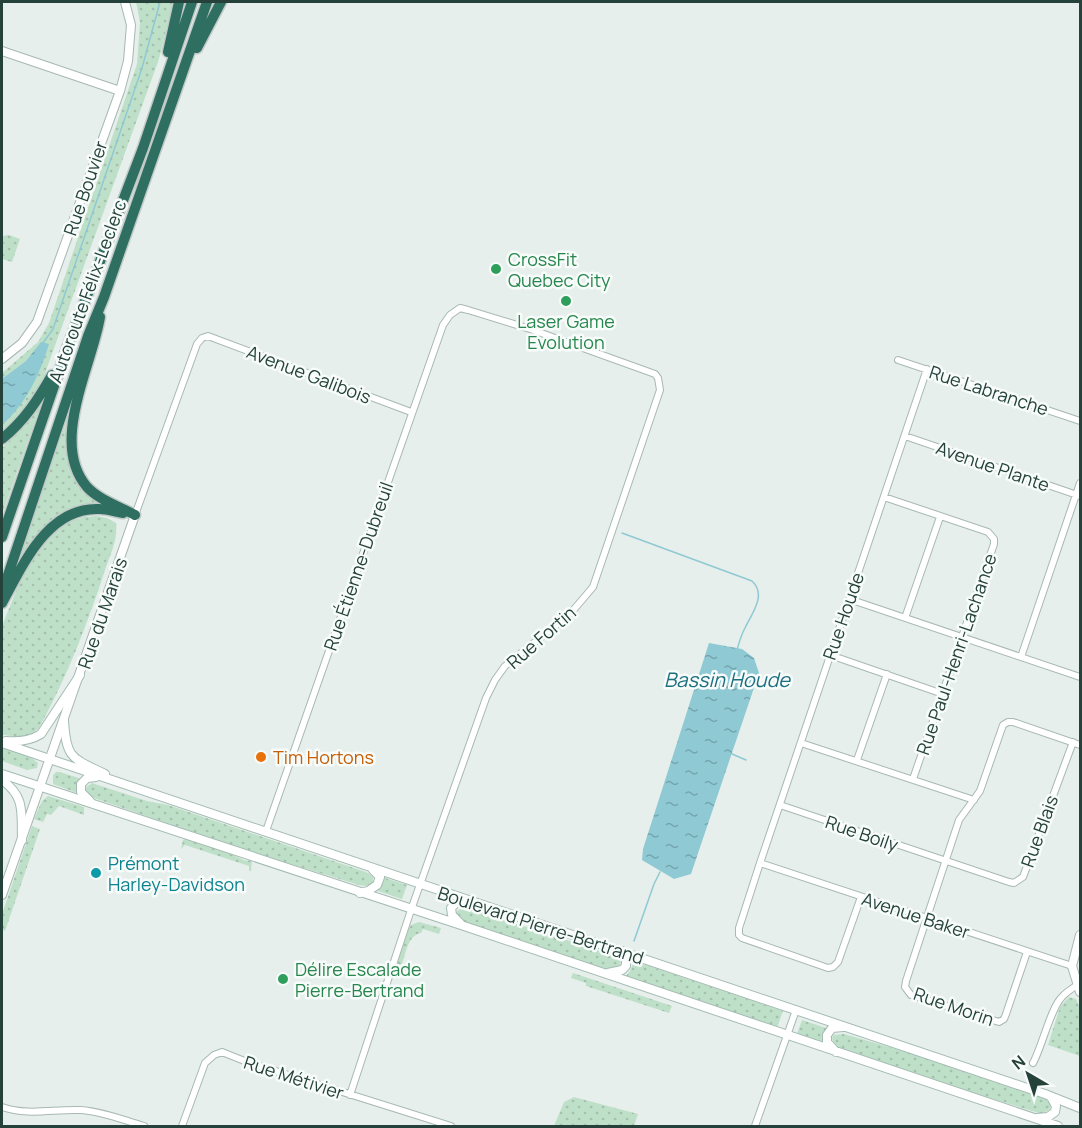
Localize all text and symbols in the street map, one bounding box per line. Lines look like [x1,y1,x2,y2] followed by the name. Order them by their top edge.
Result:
[58,137,113,239] street label: Rue Bouvier
[43,196,131,386] street label: Autoroute Félix-Leclerc
[508,247,611,292] place label: CrossFit Quebec City
[489,262,503,276] marker: CrossFit Quebec City
[559,294,573,308] marker: Laser Game Evolution
[517,309,615,354] place label: Laser Game Evolution
[243,339,375,409] street label: Avenue Galibois
[926,359,1052,421] street label: Rue Labranche
[933,435,1053,497] street label: Avenue Plante
[318,478,398,654] street label: Rue Étienne-Dubreuil
[910,550,1002,758] street label: Rue Paul-Henri-Lachance
[72,554,132,672] street label: Rue du Marais
[817,569,869,663] street label: Rue Houde
[501,600,581,674] street label: Rue Fortin
[664,666,791,693] water label: Bassin Houde
[273,745,374,769] place label: Tim Hortons
[254,750,268,764] marker: Tim Hortons
[1015,792,1063,870] street label: Rue Blais
[822,809,902,857] street label: Rue Boily
[108,851,245,896] place label: Prémont Harley-Davidson
[89,866,103,880] marker: Prémont Harley-Davidson
[435,880,647,970] street label: Boulevard Pierre-Bertrand
[859,886,973,944] street label: Avenue Baker
[295,957,424,1002] place label: Délire Escalade Pierre-Bertrand
[276,972,290,986] marker: Délire Escalade Pierre-Bertrand
[911,981,997,1031] street label: Rue Morin
[998,1044,1058,1104] north arrow
[241,1050,347,1105] street label: Rue Métivier
[1007,1050,1030,1075] text: N

